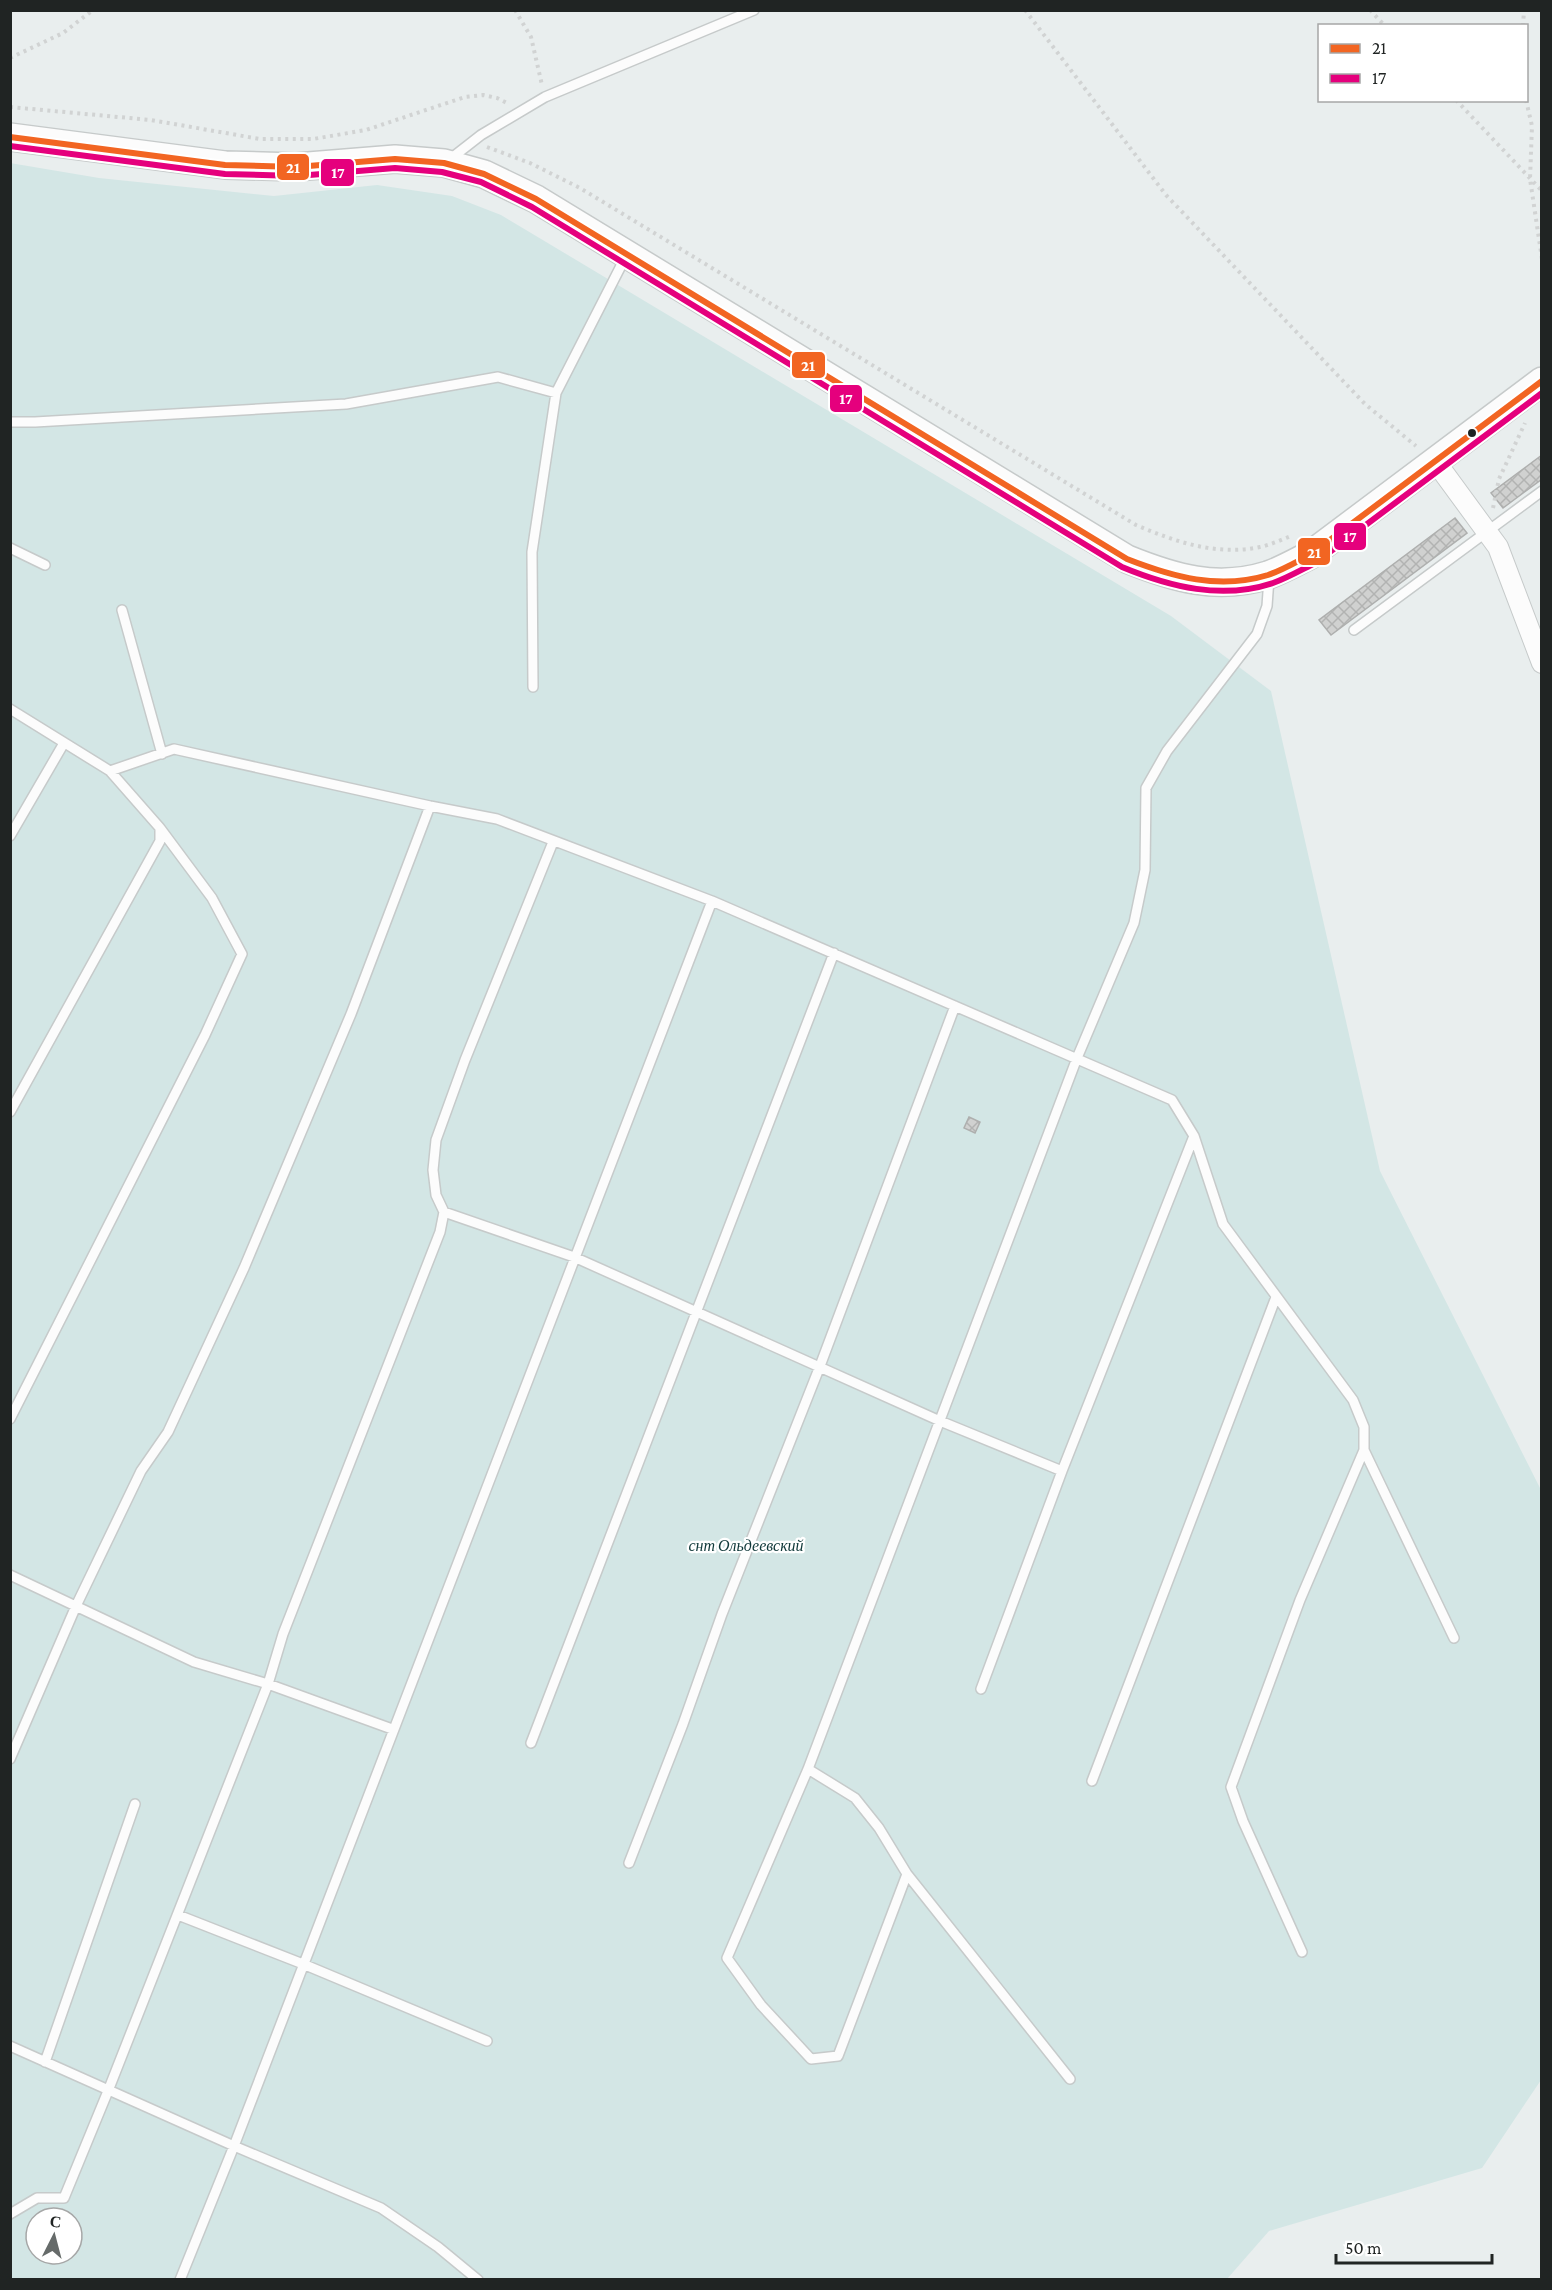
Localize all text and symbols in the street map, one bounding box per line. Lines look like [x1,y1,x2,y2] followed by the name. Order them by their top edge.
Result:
[1318,24,1528,102] legend
[1372,38,1387,58] text: 21
[1372,68,1386,88] text: 17
[276,153,310,181] line badge: 21
[320,158,355,187] line badge: 17
[286,159,300,176] text: 21
[331,164,345,181] text: 17
[791,351,826,379] line badge: 21
[801,357,815,374] text: 21
[829,384,863,413] line badge: 17
[839,390,853,407] text: 17
[1466,427,1478,439] unlabelled marker
[1333,522,1367,551] line badge: 17
[1343,528,1357,545] text: 17
[1297,537,1331,566] line badge: 21
[1307,544,1321,561] text: 21
[688,1537,804,1554] park label: снт Ольдеевский
[24,2206,84,2266] north arrow
[49,2213,62,2231] text: С
[1336,2227,1492,2265] scale bar
[1345,2238,1382,2258] text: 50 m

